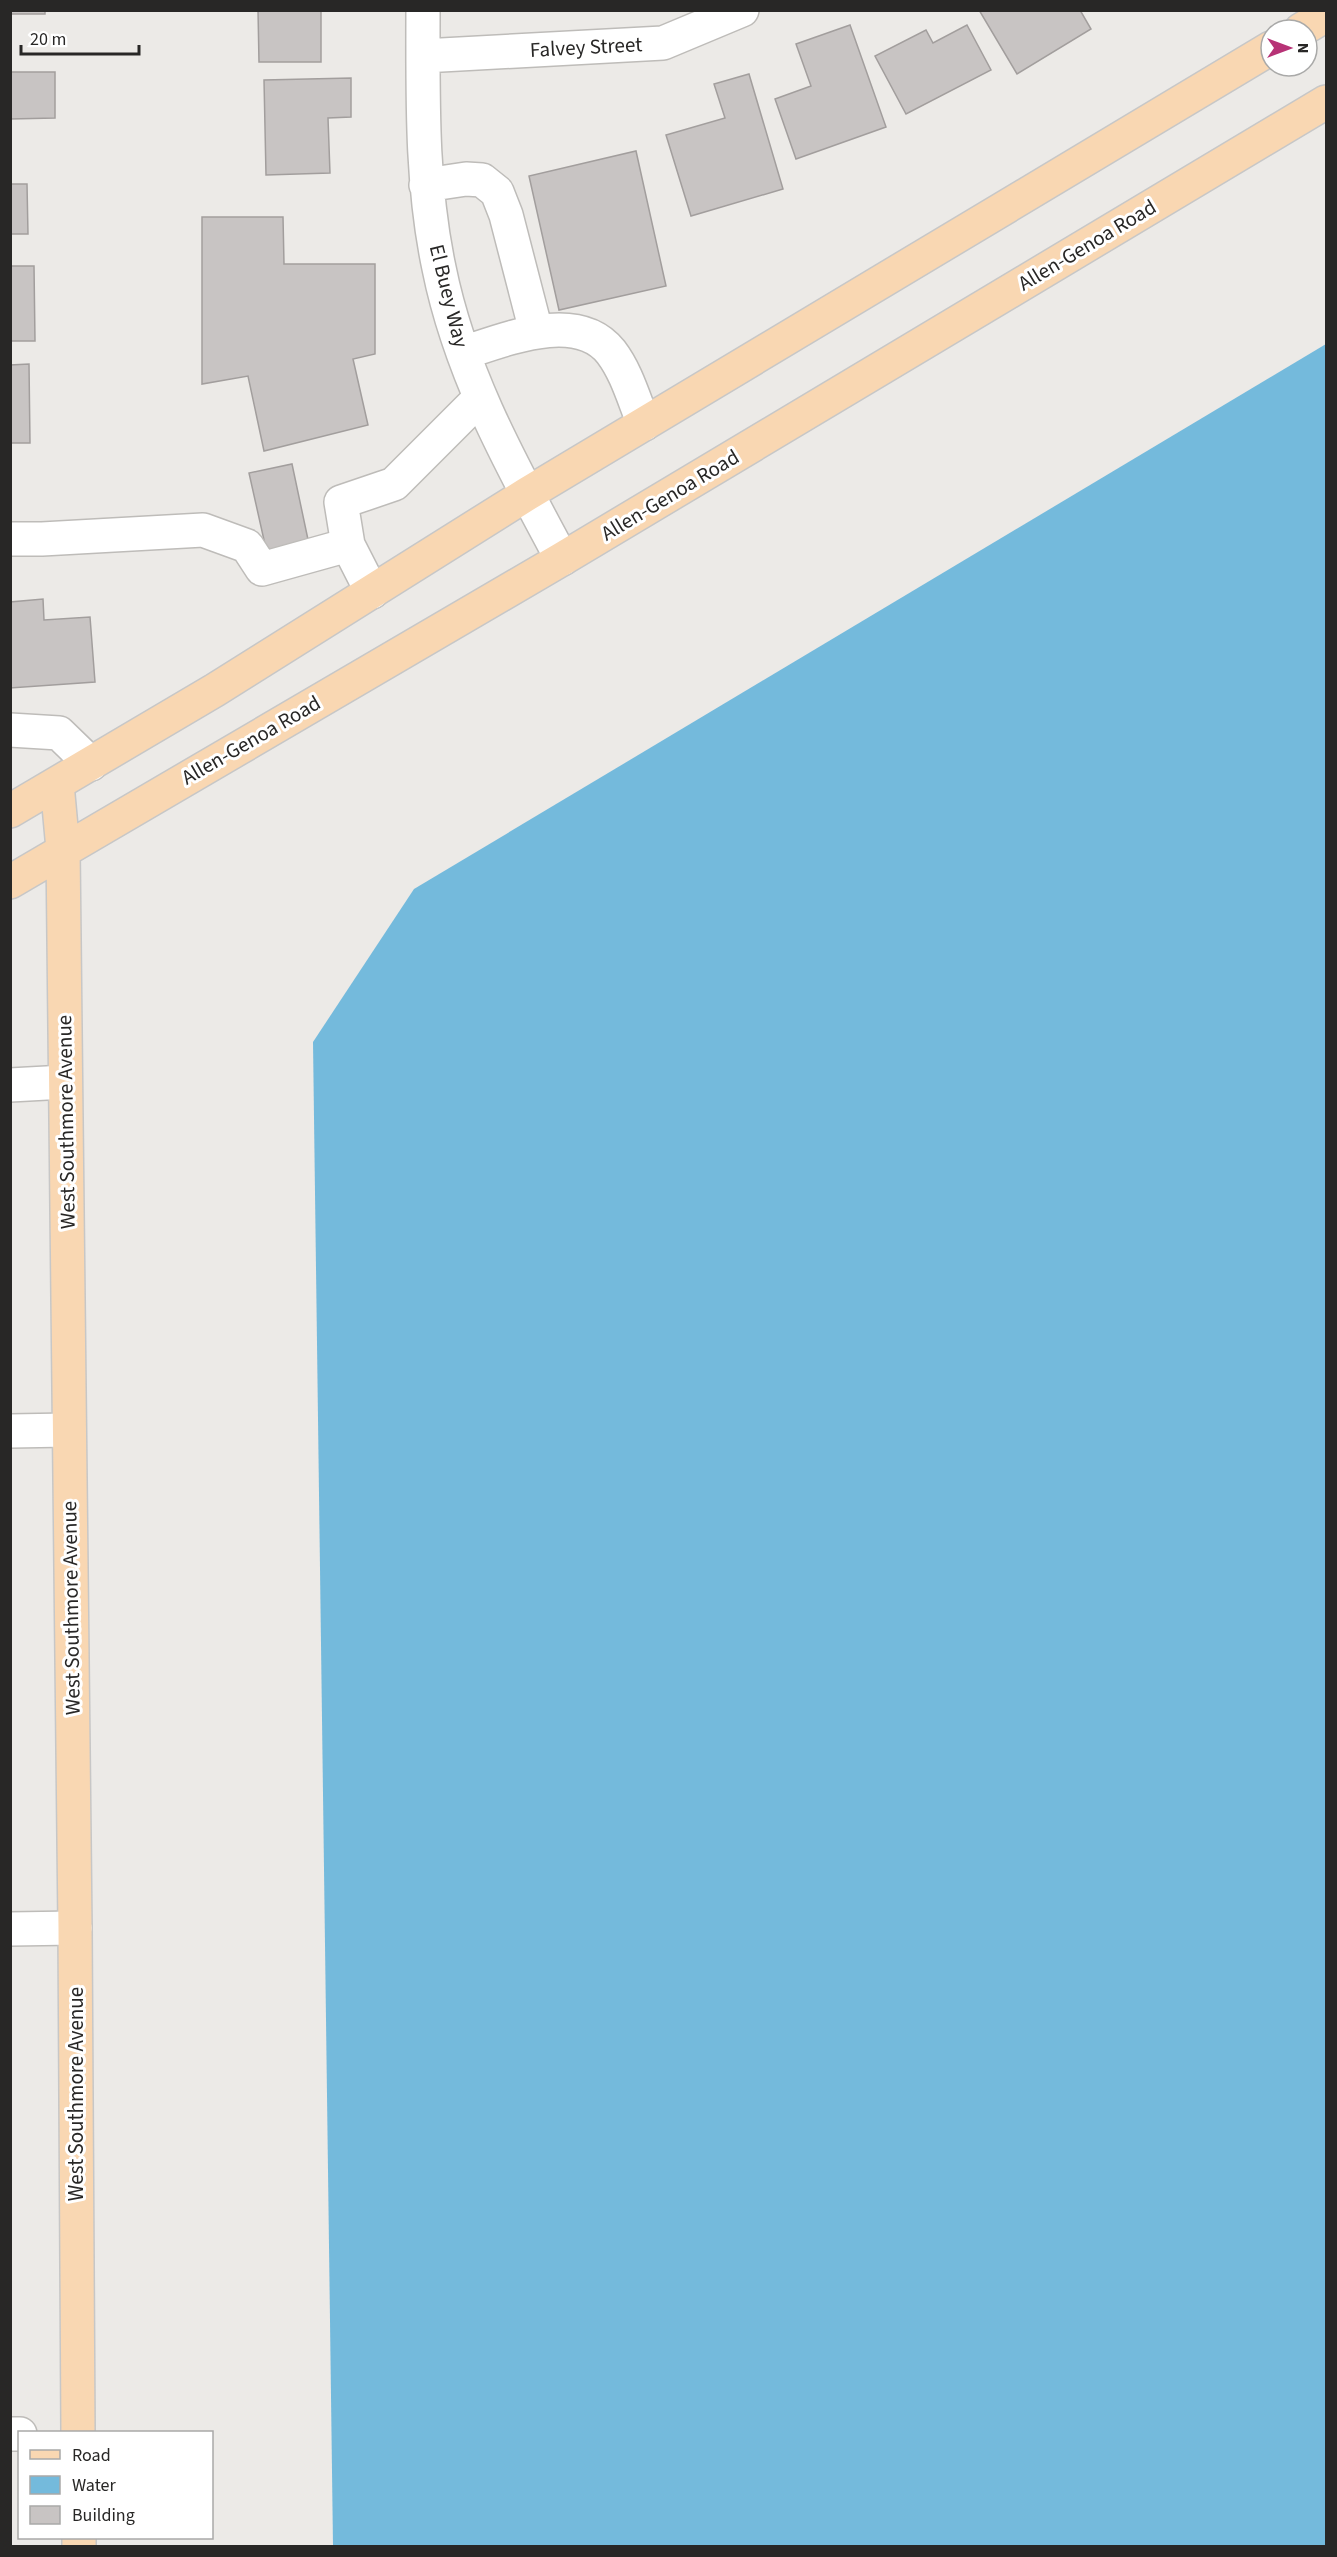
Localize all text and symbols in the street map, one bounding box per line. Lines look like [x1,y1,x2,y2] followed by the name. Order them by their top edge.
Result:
[21,18,140,56] scale bar
[1259,18,1319,78] north arrow
[30,27,66,52] text: 20 m
[529,29,643,65] street label: Falvey Street
[1292,43,1314,53] text: N
[1012,192,1162,298] street label: Allen-Genoa Road
[422,241,476,351] street label: El Buey Way
[595,442,745,548] street label: Allen-Genoa Road
[176,688,326,792] street label: Allen-Genoa Road
[49,1015,83,1229] street label: West Southmore Avenue
[54,1501,88,1715] street label: West Southmore Avenue
[61,1987,91,2201] street label: West Southmore Avenue
[18,2431,213,2539] legend
[72,2443,111,2468] text: Road
[72,2473,116,2498] text: Water
[72,2503,135,2528] text: Building

